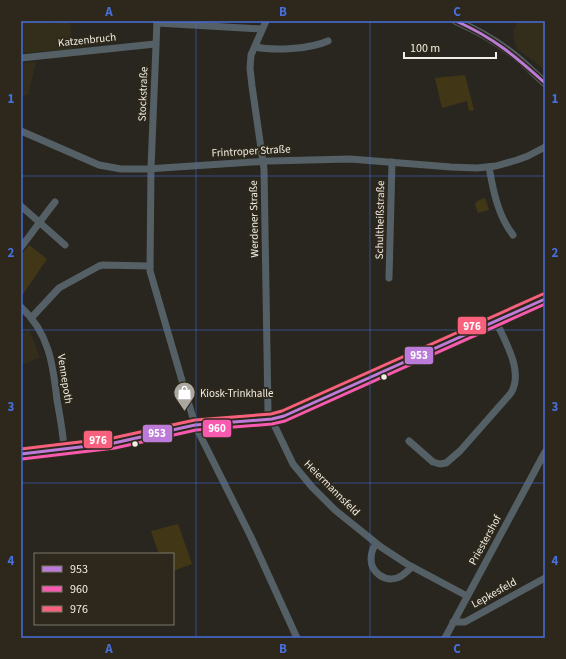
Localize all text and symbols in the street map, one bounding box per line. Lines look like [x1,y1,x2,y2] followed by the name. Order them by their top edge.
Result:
[104,3,113,21] text: A
[279,3,287,21] text: B
[453,3,461,21] text: C
[57,29,117,51] street label: Katzenbruch
[404,34,496,60] scale bar
[410,40,440,57] text: 100 m
[135,66,151,122] street label: Stockstraße
[8,90,15,108] text: 1
[552,90,559,108] text: 1
[211,141,291,161] street label: Frintroper Straße
[246,180,262,258] street label: Werdener Straße
[372,180,388,260] street label: Schultheißstraße
[8,244,15,262] text: 2
[552,244,559,262] text: 2
[457,316,487,335] line badge: 976
[463,319,481,334] text: 976
[404,346,434,365] line badge: 953
[410,348,428,363] text: 953
[54,353,76,405] street label: Vennepoth
[379,372,389,382] unlabelled marker
[171,380,197,413] shop icon: Kiosk-Trinkhalle
[200,386,274,401] place label: Kiosk-Trinkhalle
[8,398,15,416] text: 3
[552,398,559,416] text: 3
[202,419,232,438] line badge: 960
[208,421,226,436] text: 960
[142,424,173,443] line badge: 953
[148,426,166,441] text: 953
[83,430,113,449] line badge: 976
[89,433,107,448] text: 976
[130,439,140,449] unlabelled marker
[301,457,363,519] street label: Heiermannsfeld
[465,512,505,568] street label: Priestershof
[8,552,15,570] text: 4
[552,552,559,570] text: 4
[34,553,174,625] legend
[70,561,88,578] text: 953
[469,574,519,612] street label: Lepkesfeld
[70,581,88,598] text: 960
[70,601,88,618] text: 976
[104,640,113,658] text: A
[279,640,287,658] text: B
[453,640,461,658] text: C

